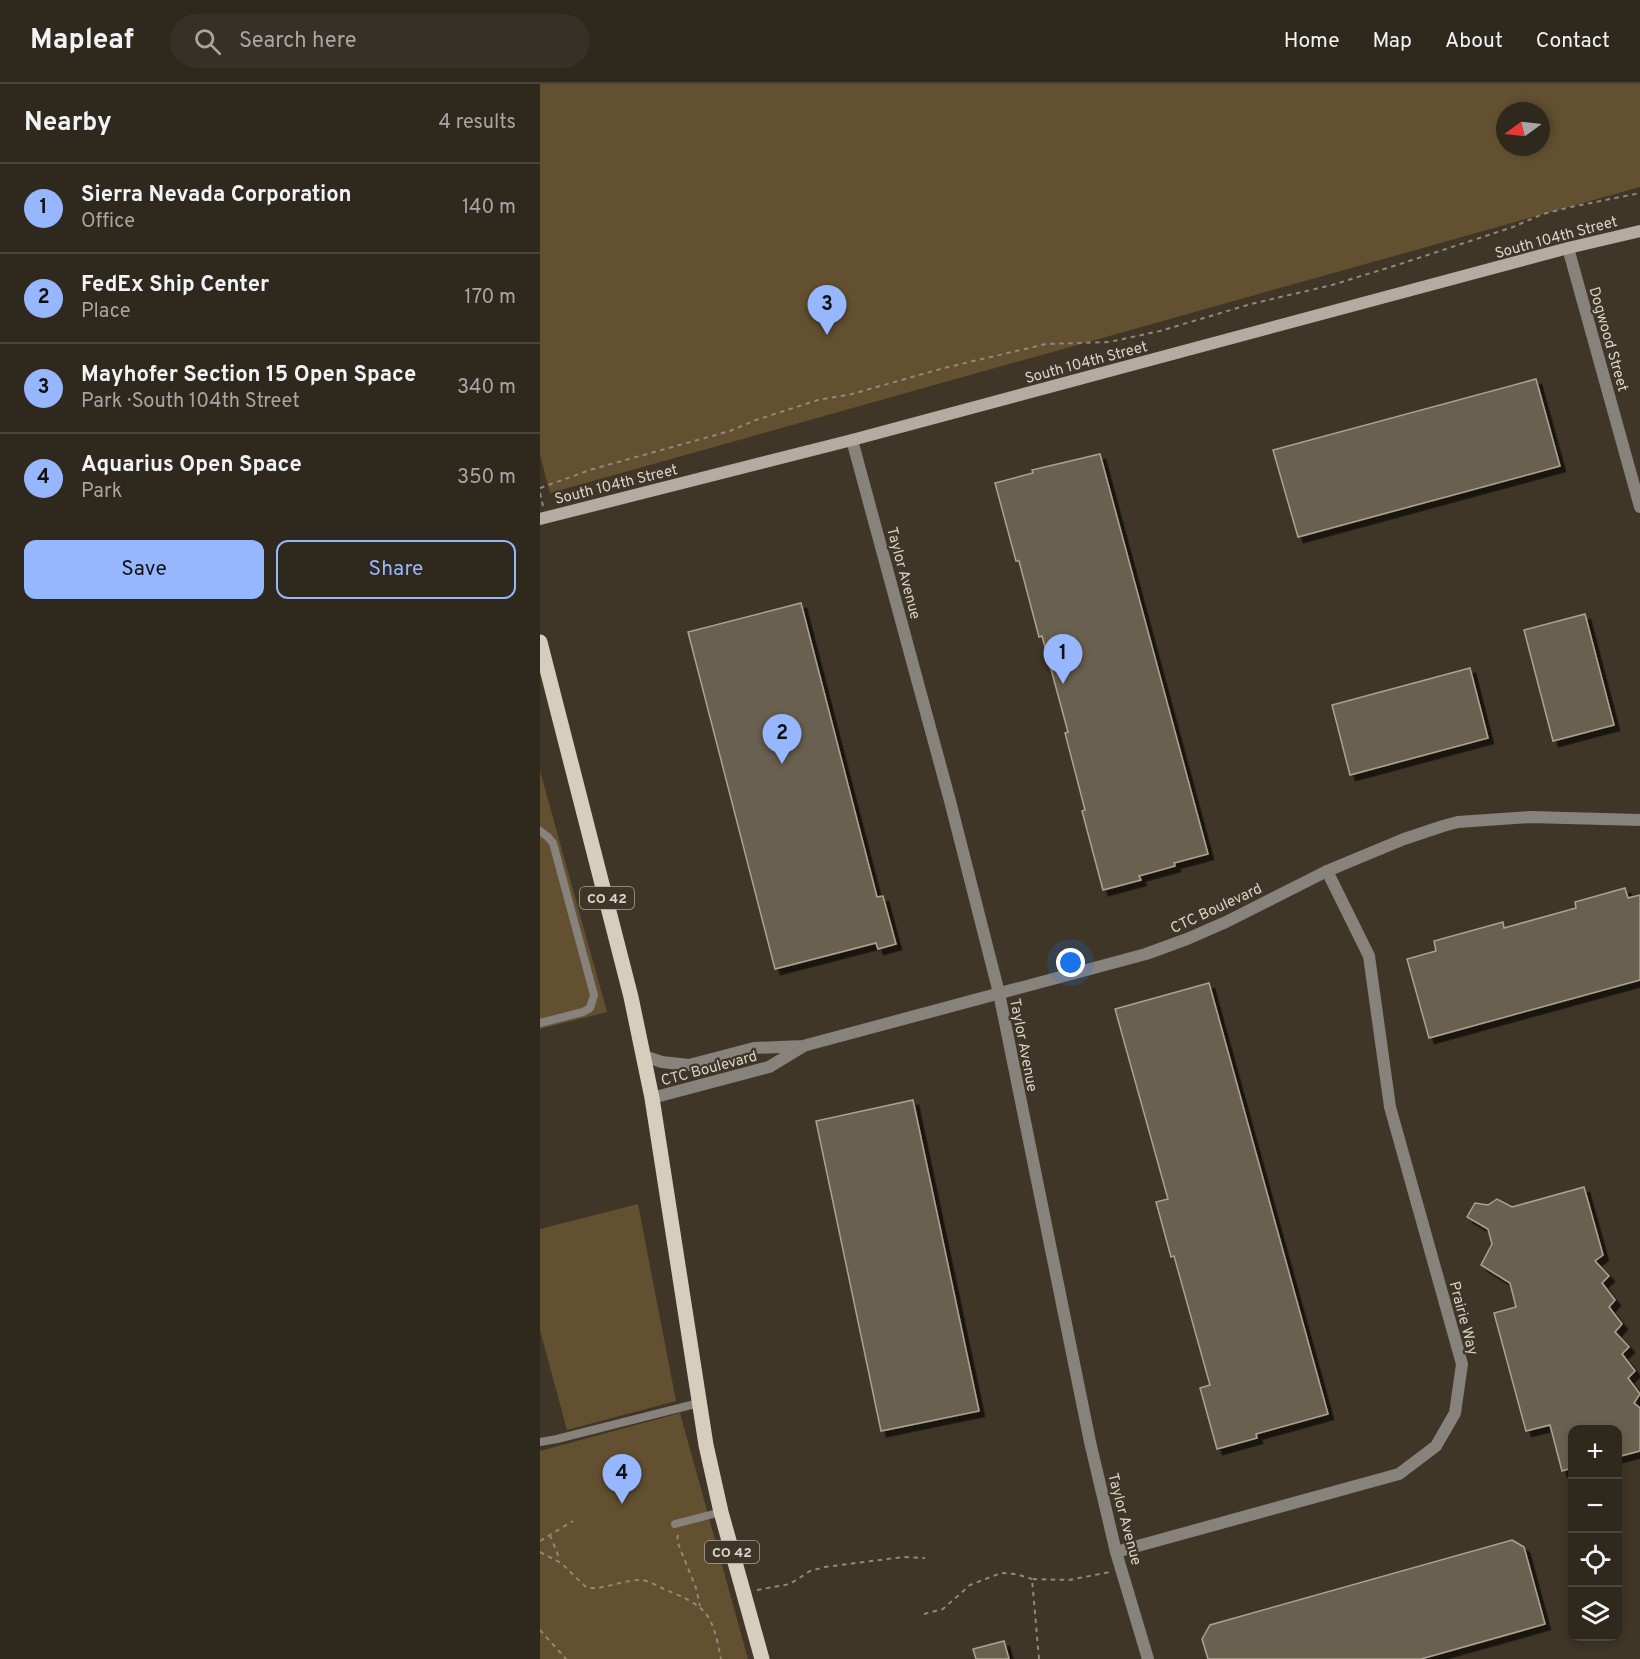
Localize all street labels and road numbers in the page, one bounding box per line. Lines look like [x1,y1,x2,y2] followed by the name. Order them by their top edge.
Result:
[1493,213,1620,264] street label: South 104th Street
[1584,285,1632,394] street label: Dogwood Street
[1023,338,1150,389] street label: South 104th Street
[553,461,680,510] street label: South 104th Street
[881,525,924,622] street label: Taylor Avenue
[1168,880,1265,939] street label: CTC Boulevard
[580,887,634,909] road number: CO 42
[1004,997,1041,1094] street label: Taylor Avenue
[659,1047,760,1091] street label: CTC Boulevard
[1444,1279,1482,1357] street label: Prairie Way
[1102,1471,1145,1568] street label: Taylor Avenue
[705,1541,759,1563] road number: CO 42

